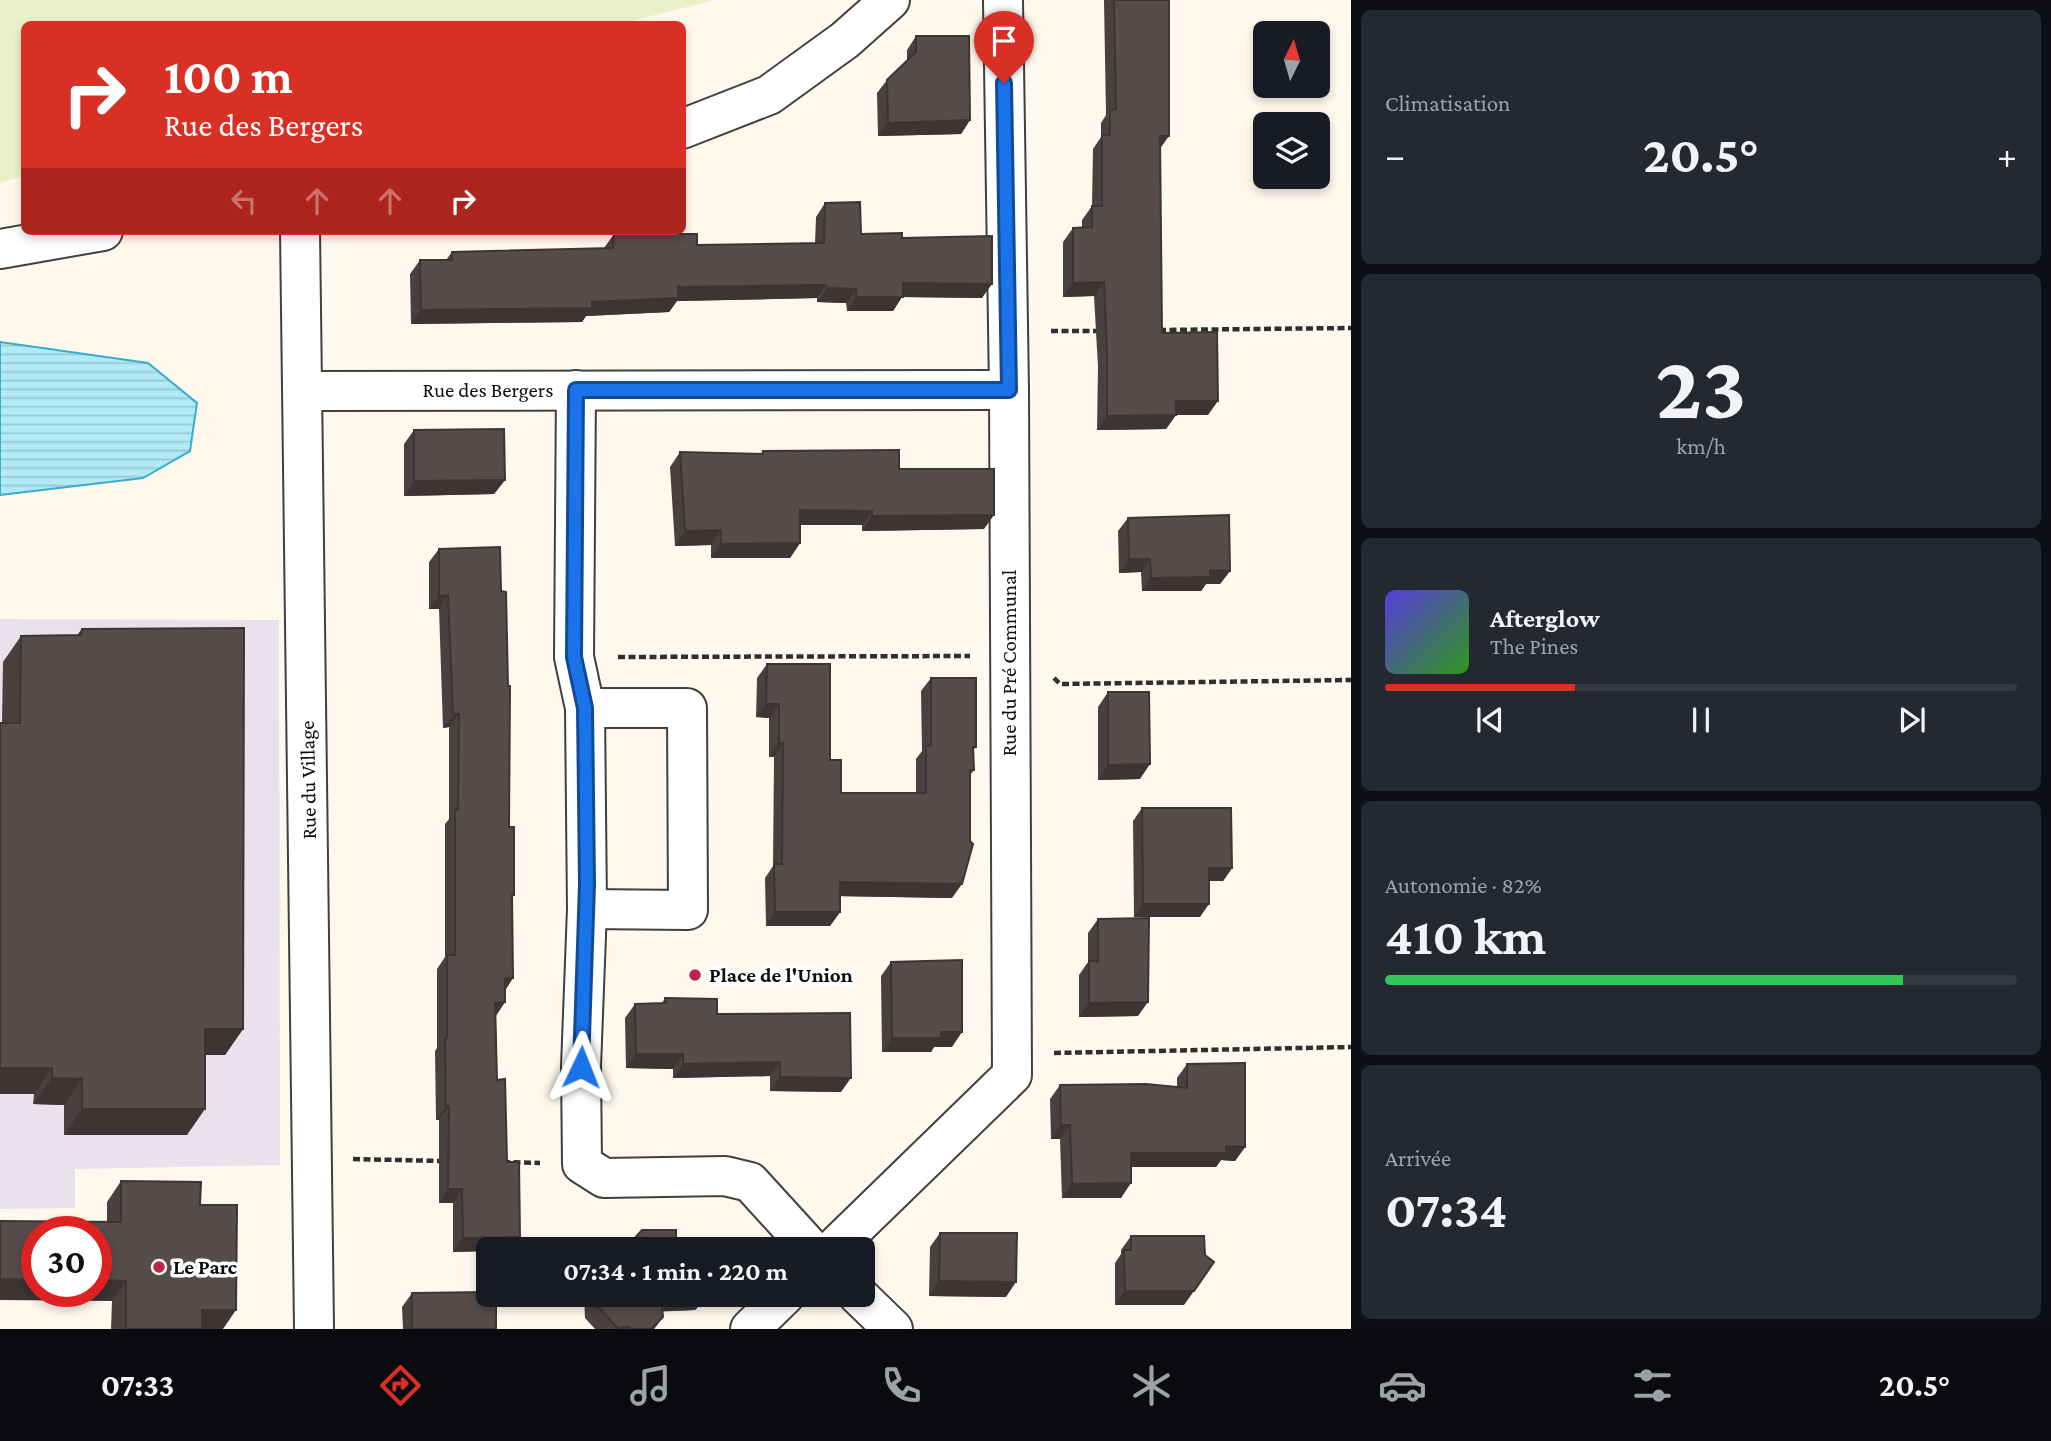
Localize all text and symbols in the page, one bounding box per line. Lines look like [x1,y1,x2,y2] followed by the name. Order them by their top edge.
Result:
[974,11,1034,83] pin
[1253,21,1330,98] north arrow
[1253,21,1330,189] map controls
[985,22,1023,60] icon: arrive
[49,49,140,140] icon: right
[164,49,293,104] text: 100 m
[1385,90,1510,116] text: Climatisation
[164,107,363,143] text: Rue des Bergers
[1253,112,1330,189] button: layers
[1643,125,1759,183] text: 20.5°
[1385,134,1405,176] text: −
[1997,134,2017,176] text: +
[225,182,263,220] icon: left
[298,182,336,220] icon: ahead
[371,182,409,220] icon: ahead
[444,182,482,220] icon: right
[1656,336,1746,438] text: 23
[423,378,553,402] street label: Rue des Bergers
[1676,433,1726,459] text: km/h
[997,570,1021,756] street label: Rue du Pré Communal
[1490,604,1600,633] text: Afterglow
[1490,633,1578,659] text: The Pines
[1471,701,1509,739] icon: previous
[1682,701,1720,739] icon: pause
[1893,701,1931,739] icon: next
[295,720,321,840] street label: Rue du Village
[1385,872,1542,898] text: Autonomie · 82%
[1385,907,1546,965] text: 410 km
[709,963,853,987] place label: Place de l'Union
[687,967,703,983] marker: Place de l'Union
[544,1030,618,1104] position arrow
[1385,1145,1451,1171] text: Arrivée
[1385,1180,1507,1238] text: 07:34
[21,1216,112,1307] speed limit sign: 30
[173,1255,238,1279] place label: Le Parc
[563,1257,788,1286] text: 07:34 · 1 min · 220 m
[151,1259,167,1275] marker: Le Parc
[376,1361,425,1410] icon: directions
[626,1361,675,1410] icon: music
[877,1361,926,1410] icon: phone
[1127,1361,1176,1410] icon: climate
[1378,1361,1427,1410] icon: car
[1628,1361,1677,1410] icon: filters
[101,1367,174,1403] text: 07:33
[1879,1367,1950,1403] text: 20.5°

